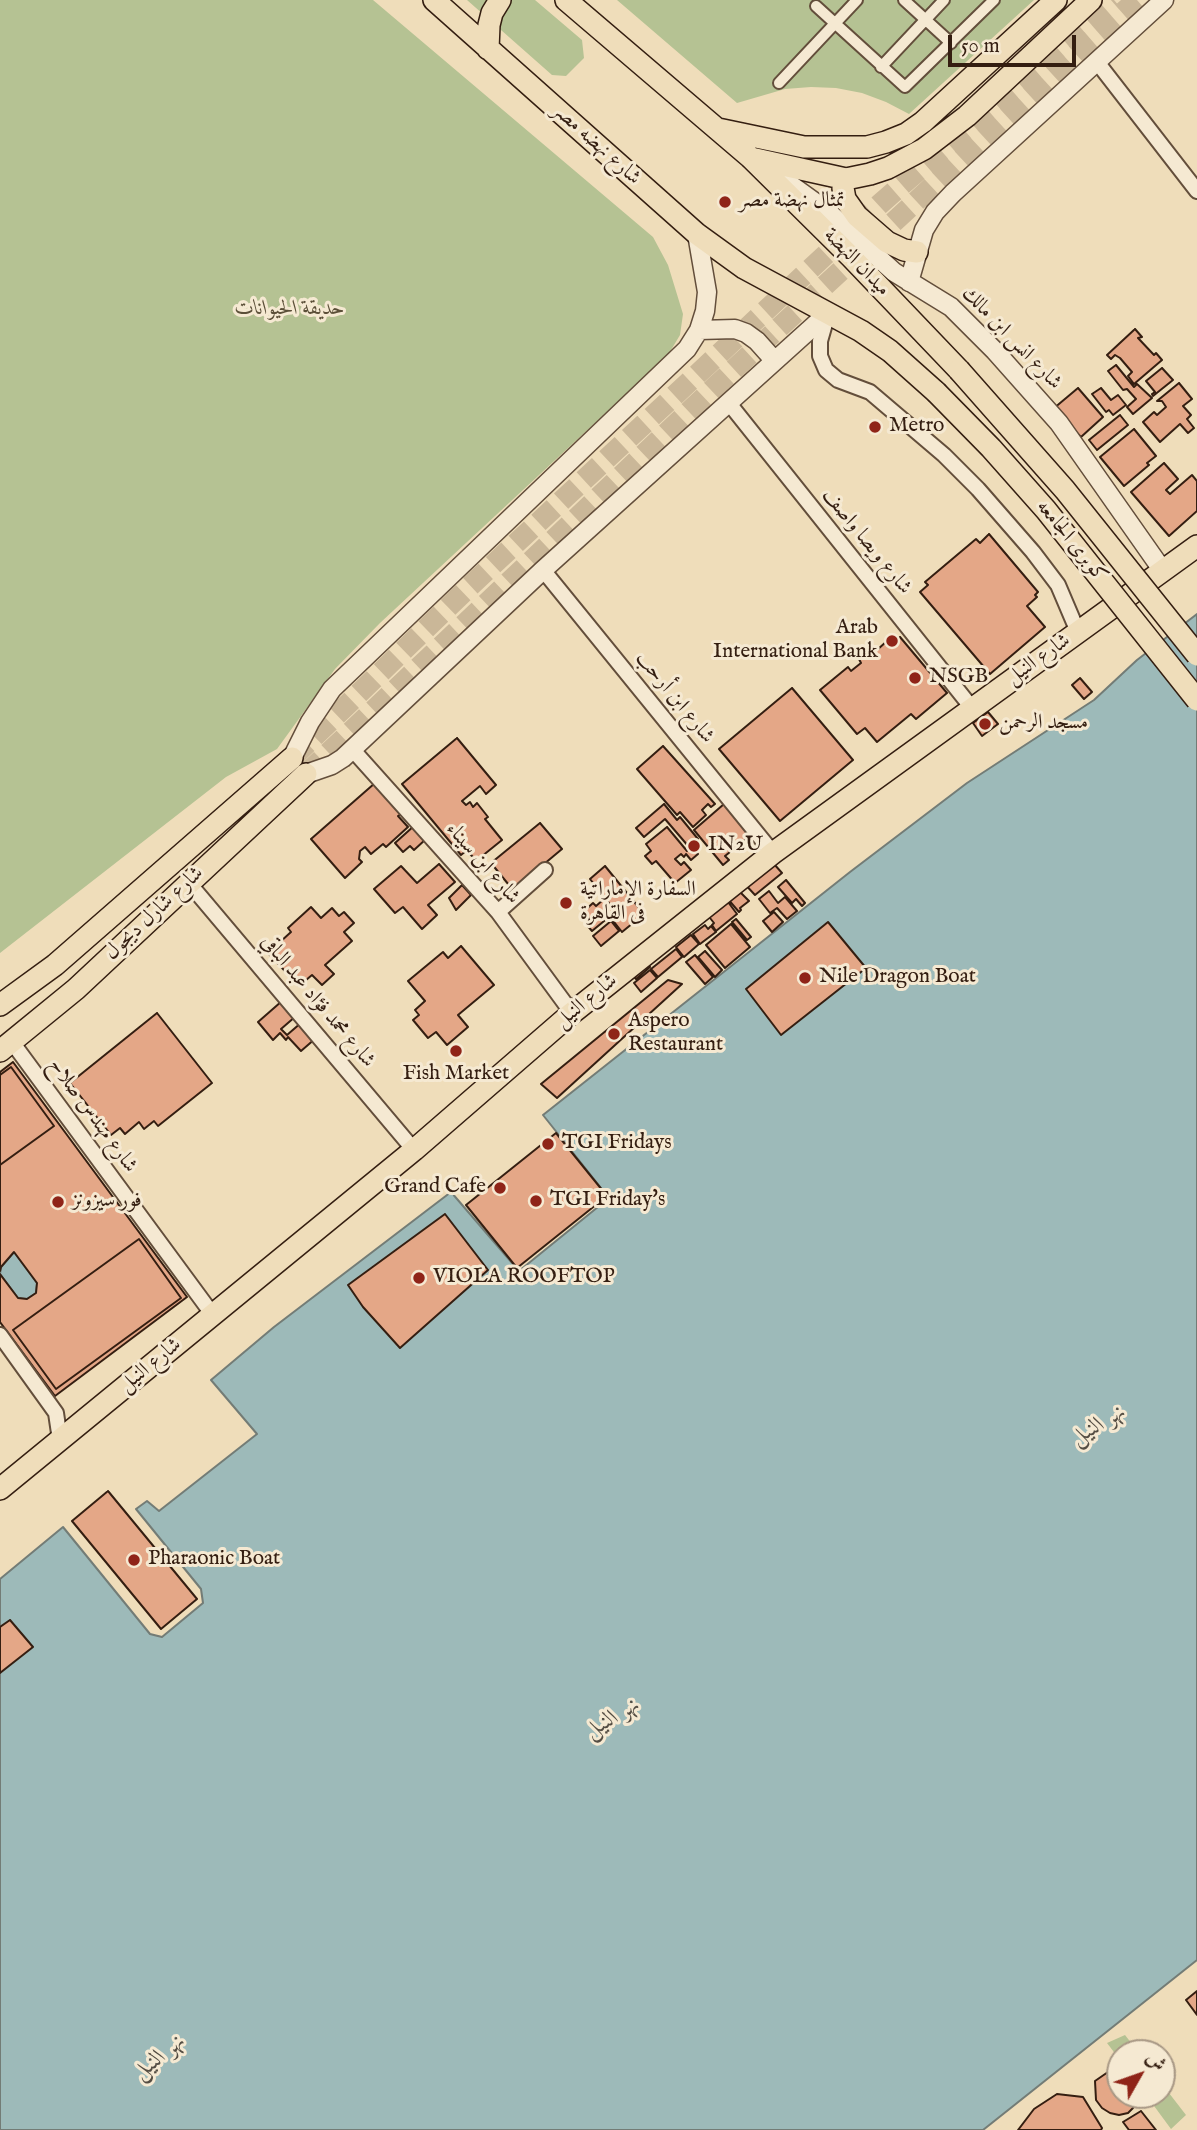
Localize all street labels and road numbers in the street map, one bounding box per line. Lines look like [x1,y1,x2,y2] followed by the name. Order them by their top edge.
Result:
[547,99,645,191] street label: شارع نهضه مصر
[817,224,895,302] street label: ميدان النهضة
[955,282,1067,396] street label: شارع انس ابن مالك
[816,484,916,600] street label: شارع ويصا واصف
[1030,495,1112,589] street label: كوبرى الجامعه
[1002,629,1076,691] street label: شارع النيل
[629,647,719,749] street label: شارع ابن أرحب
[439,818,525,910] street label: شارع ابن سيناء
[100,862,210,966] street label: شارع شارل ديجول
[254,930,380,1074] street label: شارع محمد فؤاد عبد الباقي
[551,969,623,1035] street label: شارع النيل
[42,1054,142,1178] street label: شارع مهندس صلاح
[115,1333,187,1399] street label: شارع النيل

